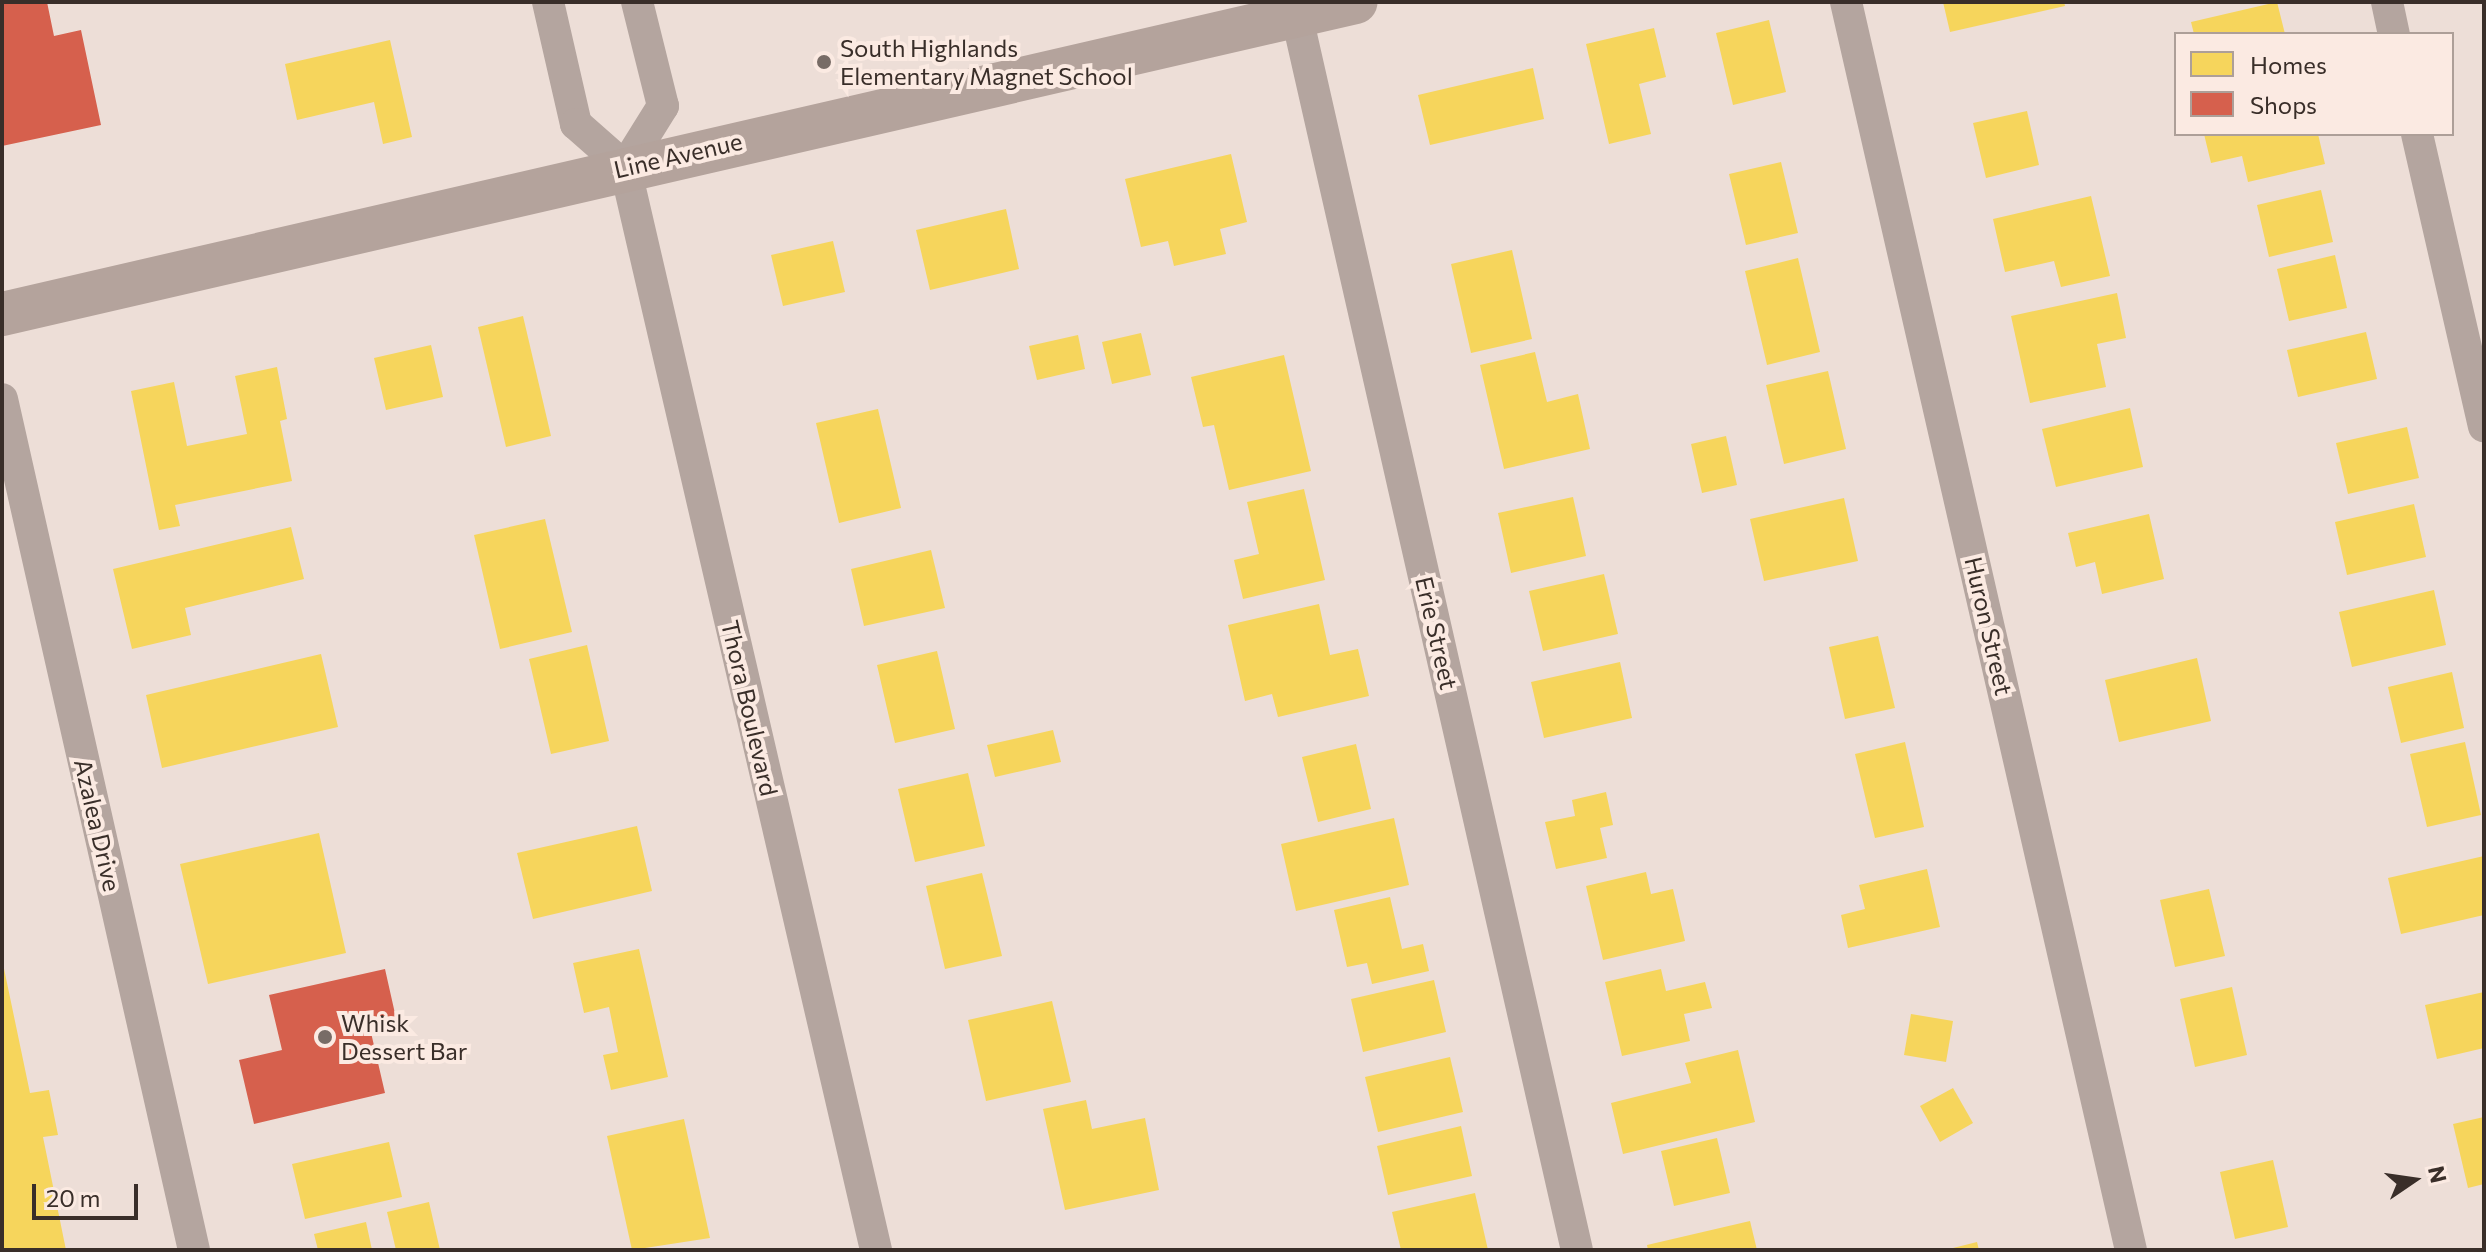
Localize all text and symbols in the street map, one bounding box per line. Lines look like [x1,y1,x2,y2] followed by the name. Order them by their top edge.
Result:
[2174,32,2454,136] legend
[840,34,1133,90] place label: South Highlands Elementary Magnet School
[2250,50,2327,79] text: Homes
[815,53,833,71] marker: South Highlands Elementary Magnet School
[2250,90,2317,119] text: Shops
[611,126,745,184] street label: Line Avenue
[1959,554,2019,698] street label: Huron Street
[1410,574,1464,692] street label: Erie Street
[716,617,784,799] street label: Thora Boulevard
[69,756,127,894] street label: Azalea Drive
[341,1009,467,1065] place label: Whisk Dessert Bar
[316,1028,334,1046] marker: Whisk Dessert Bar
[2374,1140,2454,1220] north arrow
[2423,1163,2453,1186] text: N
[36,1168,142,1218] scale bar
[46,1183,100,1212] text: 20 m

